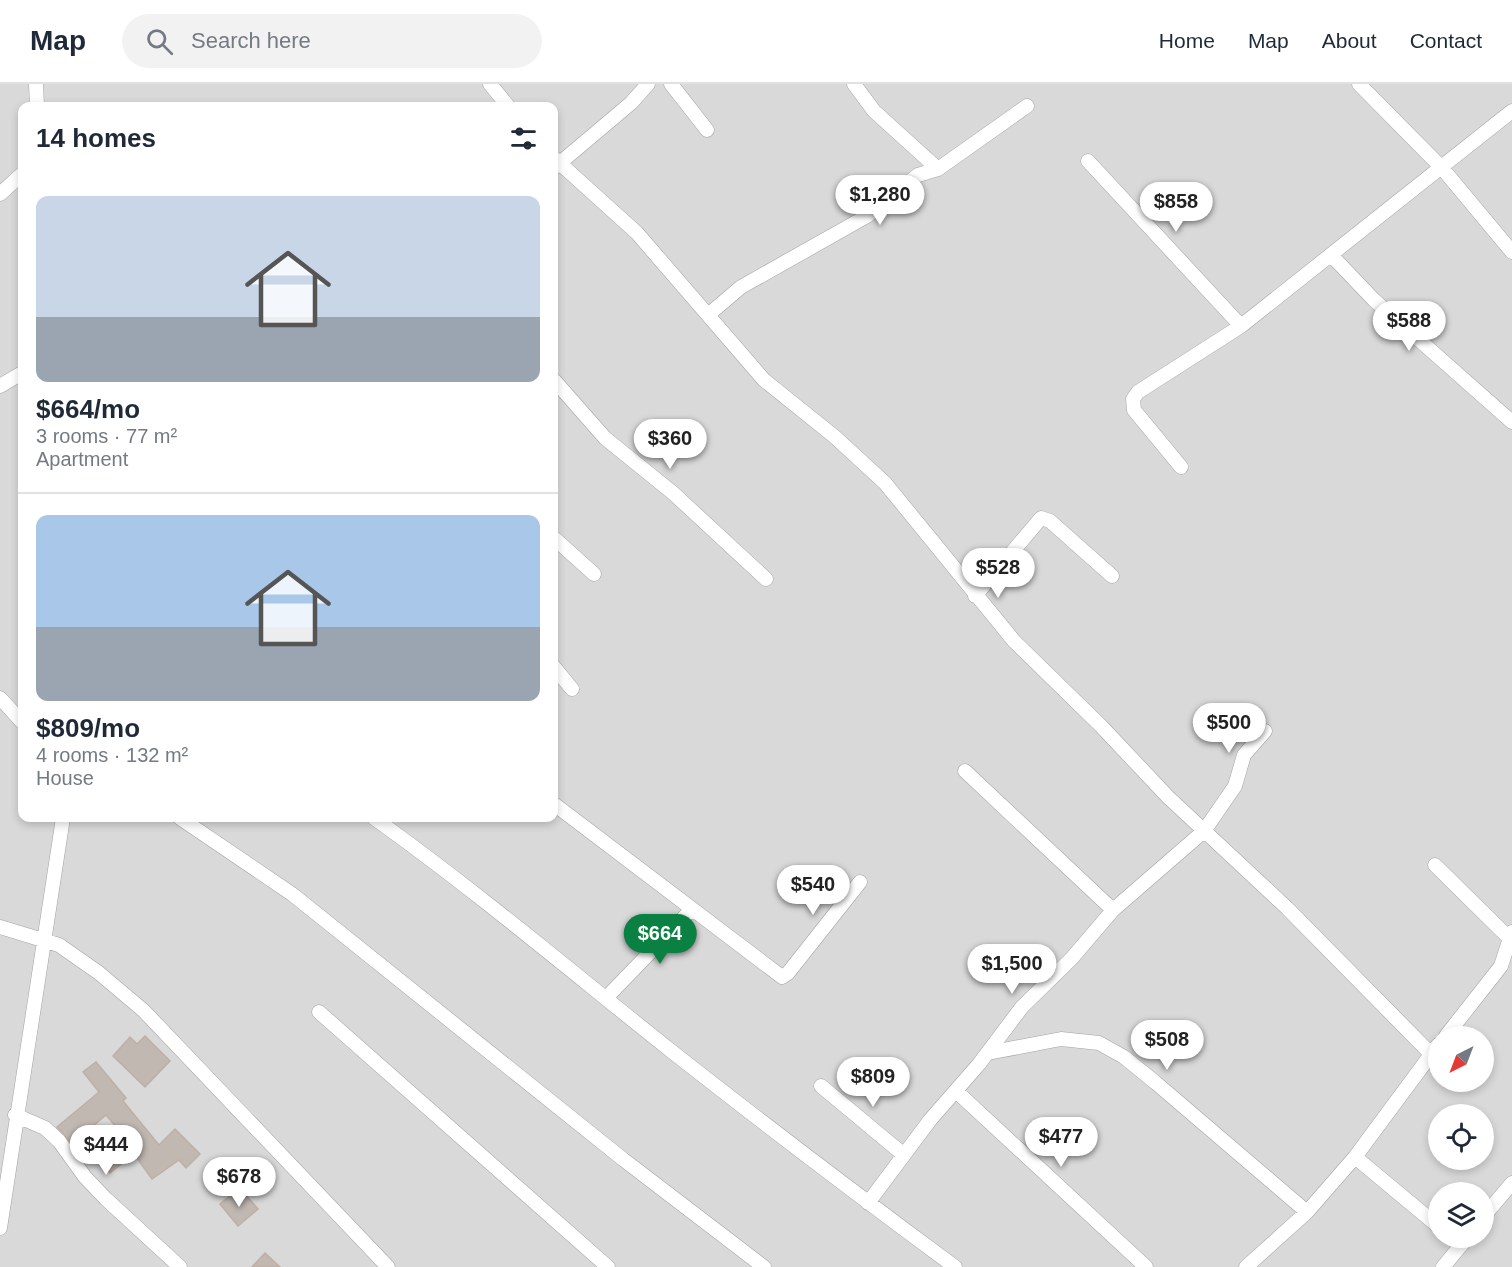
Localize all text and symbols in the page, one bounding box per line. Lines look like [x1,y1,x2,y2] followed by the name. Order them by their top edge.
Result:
[122,14,542,68] search box
[30,25,86,56] text: Map
[143,25,176,58] icon: search
[191,28,311,53] text: Search here
[1159,29,1215,52] text: Home
[1248,29,1289,52] text: Map
[1322,29,1377,52] text: About
[1410,29,1482,52] text: Contact
[507,122,540,155] icon: filters
[36,123,156,153] text: 14 homes
[831,175,929,226] pin: $1,280
[1140,182,1212,233] pin: $858
[849,183,911,205] text: $1,280
[1154,190,1198,212] text: $858
[234,235,342,343] icon: home
[1373,301,1445,352] pin: $588
[1387,309,1431,331] text: $588
[36,394,140,424] text: $664/mo
[634,419,706,470] pin: $360
[36,425,177,447] text: 3 rooms · 77 m²
[648,427,692,449] text: $360
[36,448,128,470] text: Apartment
[962,548,1034,599] pin: $528
[234,554,342,662] icon: home
[976,556,1020,578] text: $528
[1193,703,1265,754] pin: $500
[1207,711,1251,733] text: $500
[36,713,140,743] text: $809/mo
[36,744,188,766] text: 4 rooms · 132 m²
[36,767,94,789] text: House
[777,865,849,916] pin: $540
[791,873,835,895] text: $540
[624,914,696,965] pin: $664
[638,922,682,944] text: $664
[963,944,1061,995] pin: $1,500
[981,952,1043,974] text: $1,500
[1131,1020,1203,1071] pin: $508
[1428,1026,1494,1092] north arrow
[1428,1026,1494,1248] map controls
[1145,1028,1189,1050] text: $508
[837,1057,909,1108] pin: $809
[851,1065,895,1087] text: $809
[1428,1104,1494,1170] button: locate
[1025,1117,1097,1168] pin: $477
[70,1125,142,1176] pin: $444
[1039,1125,1083,1147] text: $477
[84,1133,128,1155] text: $444
[203,1157,275,1208] pin: $678
[217,1165,261,1187] text: $678
[1428,1182,1494,1248] button: layers

